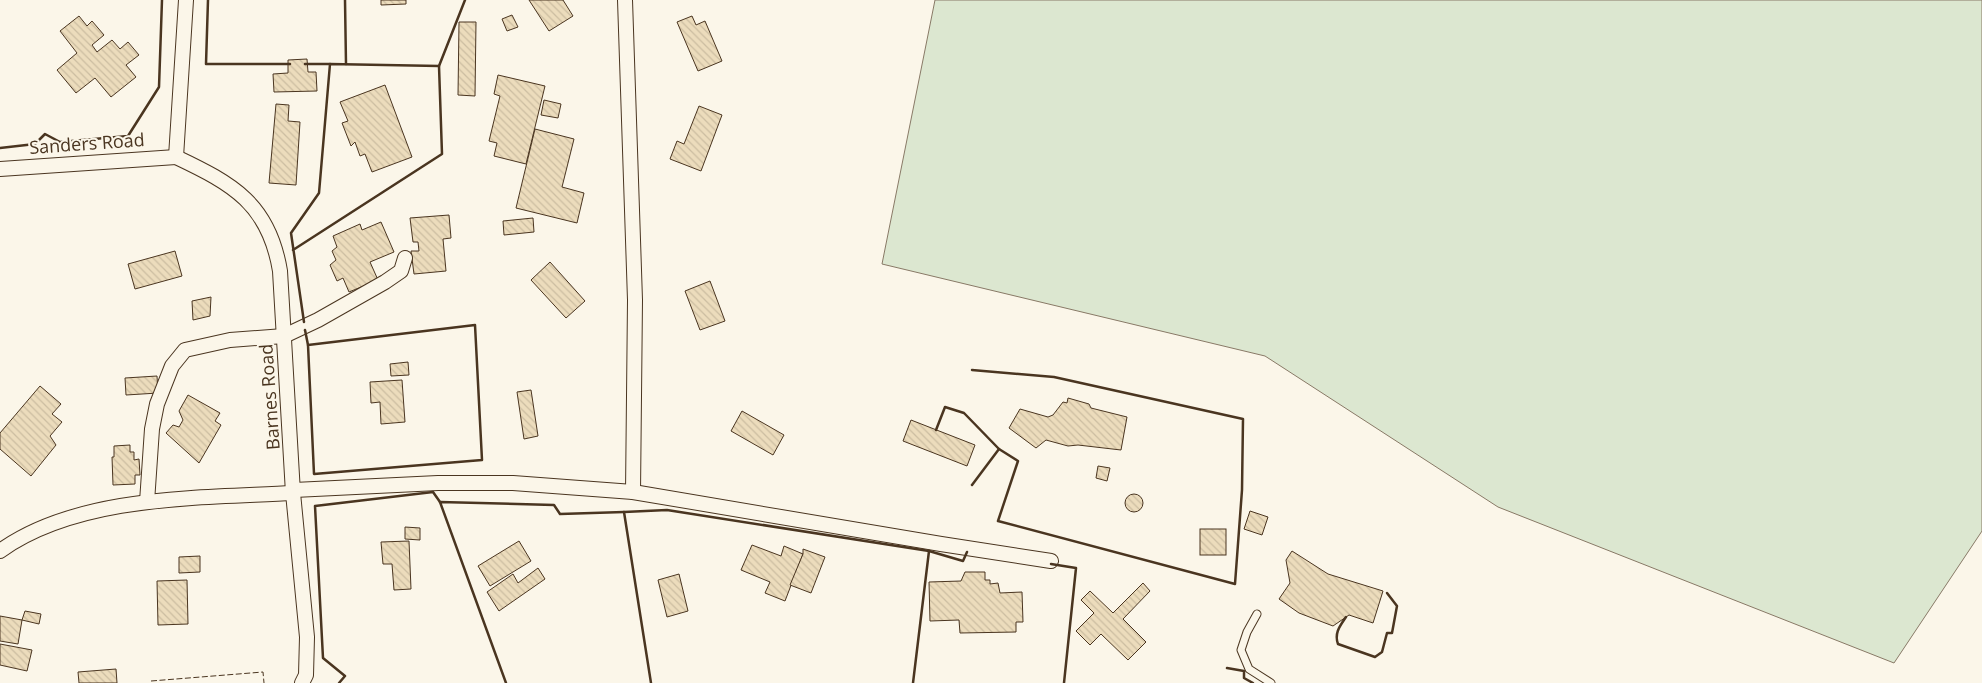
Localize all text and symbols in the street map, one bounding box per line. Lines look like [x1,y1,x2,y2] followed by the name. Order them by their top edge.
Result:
[28,127,145,159] street label: Sanders Road
[253,343,285,451] street label: Barnes Road

